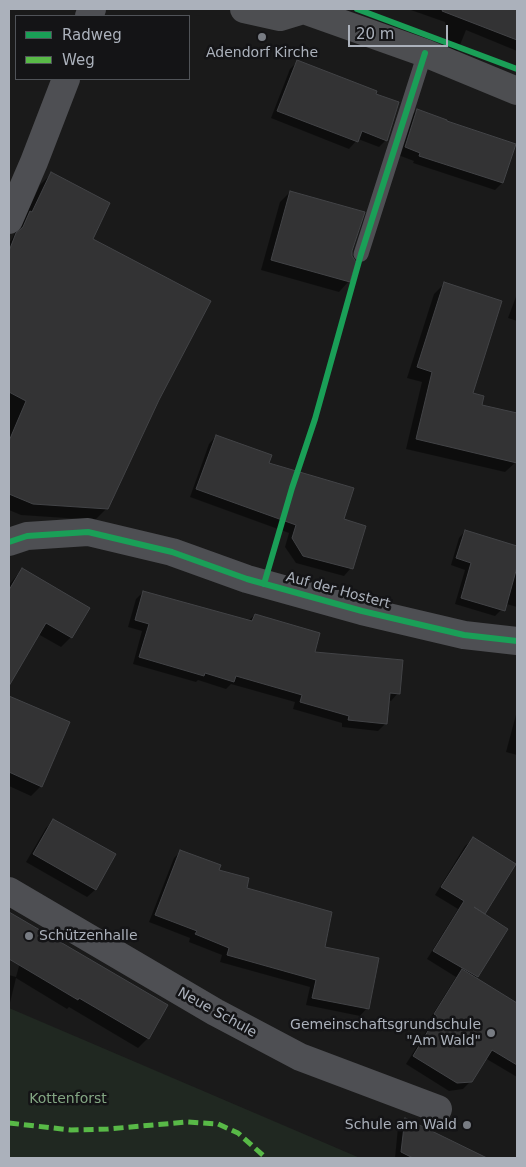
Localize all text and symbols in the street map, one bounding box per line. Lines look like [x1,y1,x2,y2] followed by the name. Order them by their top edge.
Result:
[15,15,190,80] legend
[351,15,451,47] scale bar
[356,25,394,43] text: 20 m
[62,26,122,44] text: Radweg
[256,31,268,43] marker: Adendorf Kirche
[206,45,318,61] place label: Adendorf Kirche
[62,51,95,69] text: Weg
[284,569,392,613] street label: Auf der Hostert
[39,928,137,944] place label: Schützenhalle
[23,930,35,942] marker: Schützenhalle
[175,984,259,1042] street label: Neue Schule
[290,1017,481,1050] place label: Gemeinschaftsgrundschule "Am Wald"
[485,1027,497,1039] marker: Gemeinschaftsgrundschule "Am Wald"
[29,1091,107,1107] park label: Kottenforst
[345,1117,457,1133] place label: Schule am Wald
[461,1119,473,1131] marker: Schule am Wald

